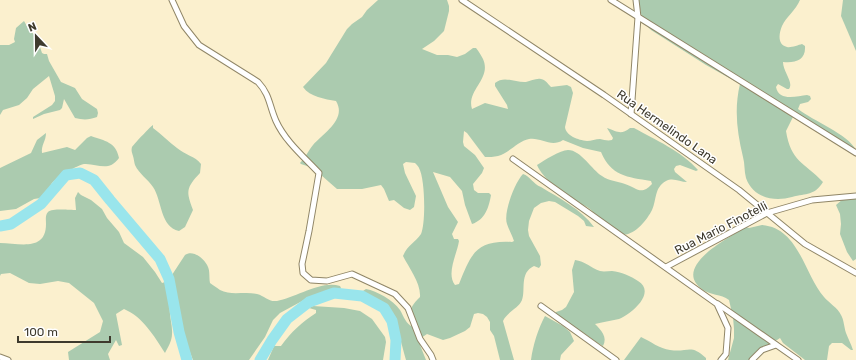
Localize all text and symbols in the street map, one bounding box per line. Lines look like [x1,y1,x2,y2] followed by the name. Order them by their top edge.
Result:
[16,16,56,56] north arrow
[26,20,39,35] text: N
[614,87,720,167] street label: Rua Hermelindo Lana
[672,199,770,257] street label: Rua Mario Finotelli
[18,318,110,344] scale bar
[24,325,58,339] text: 100 m

